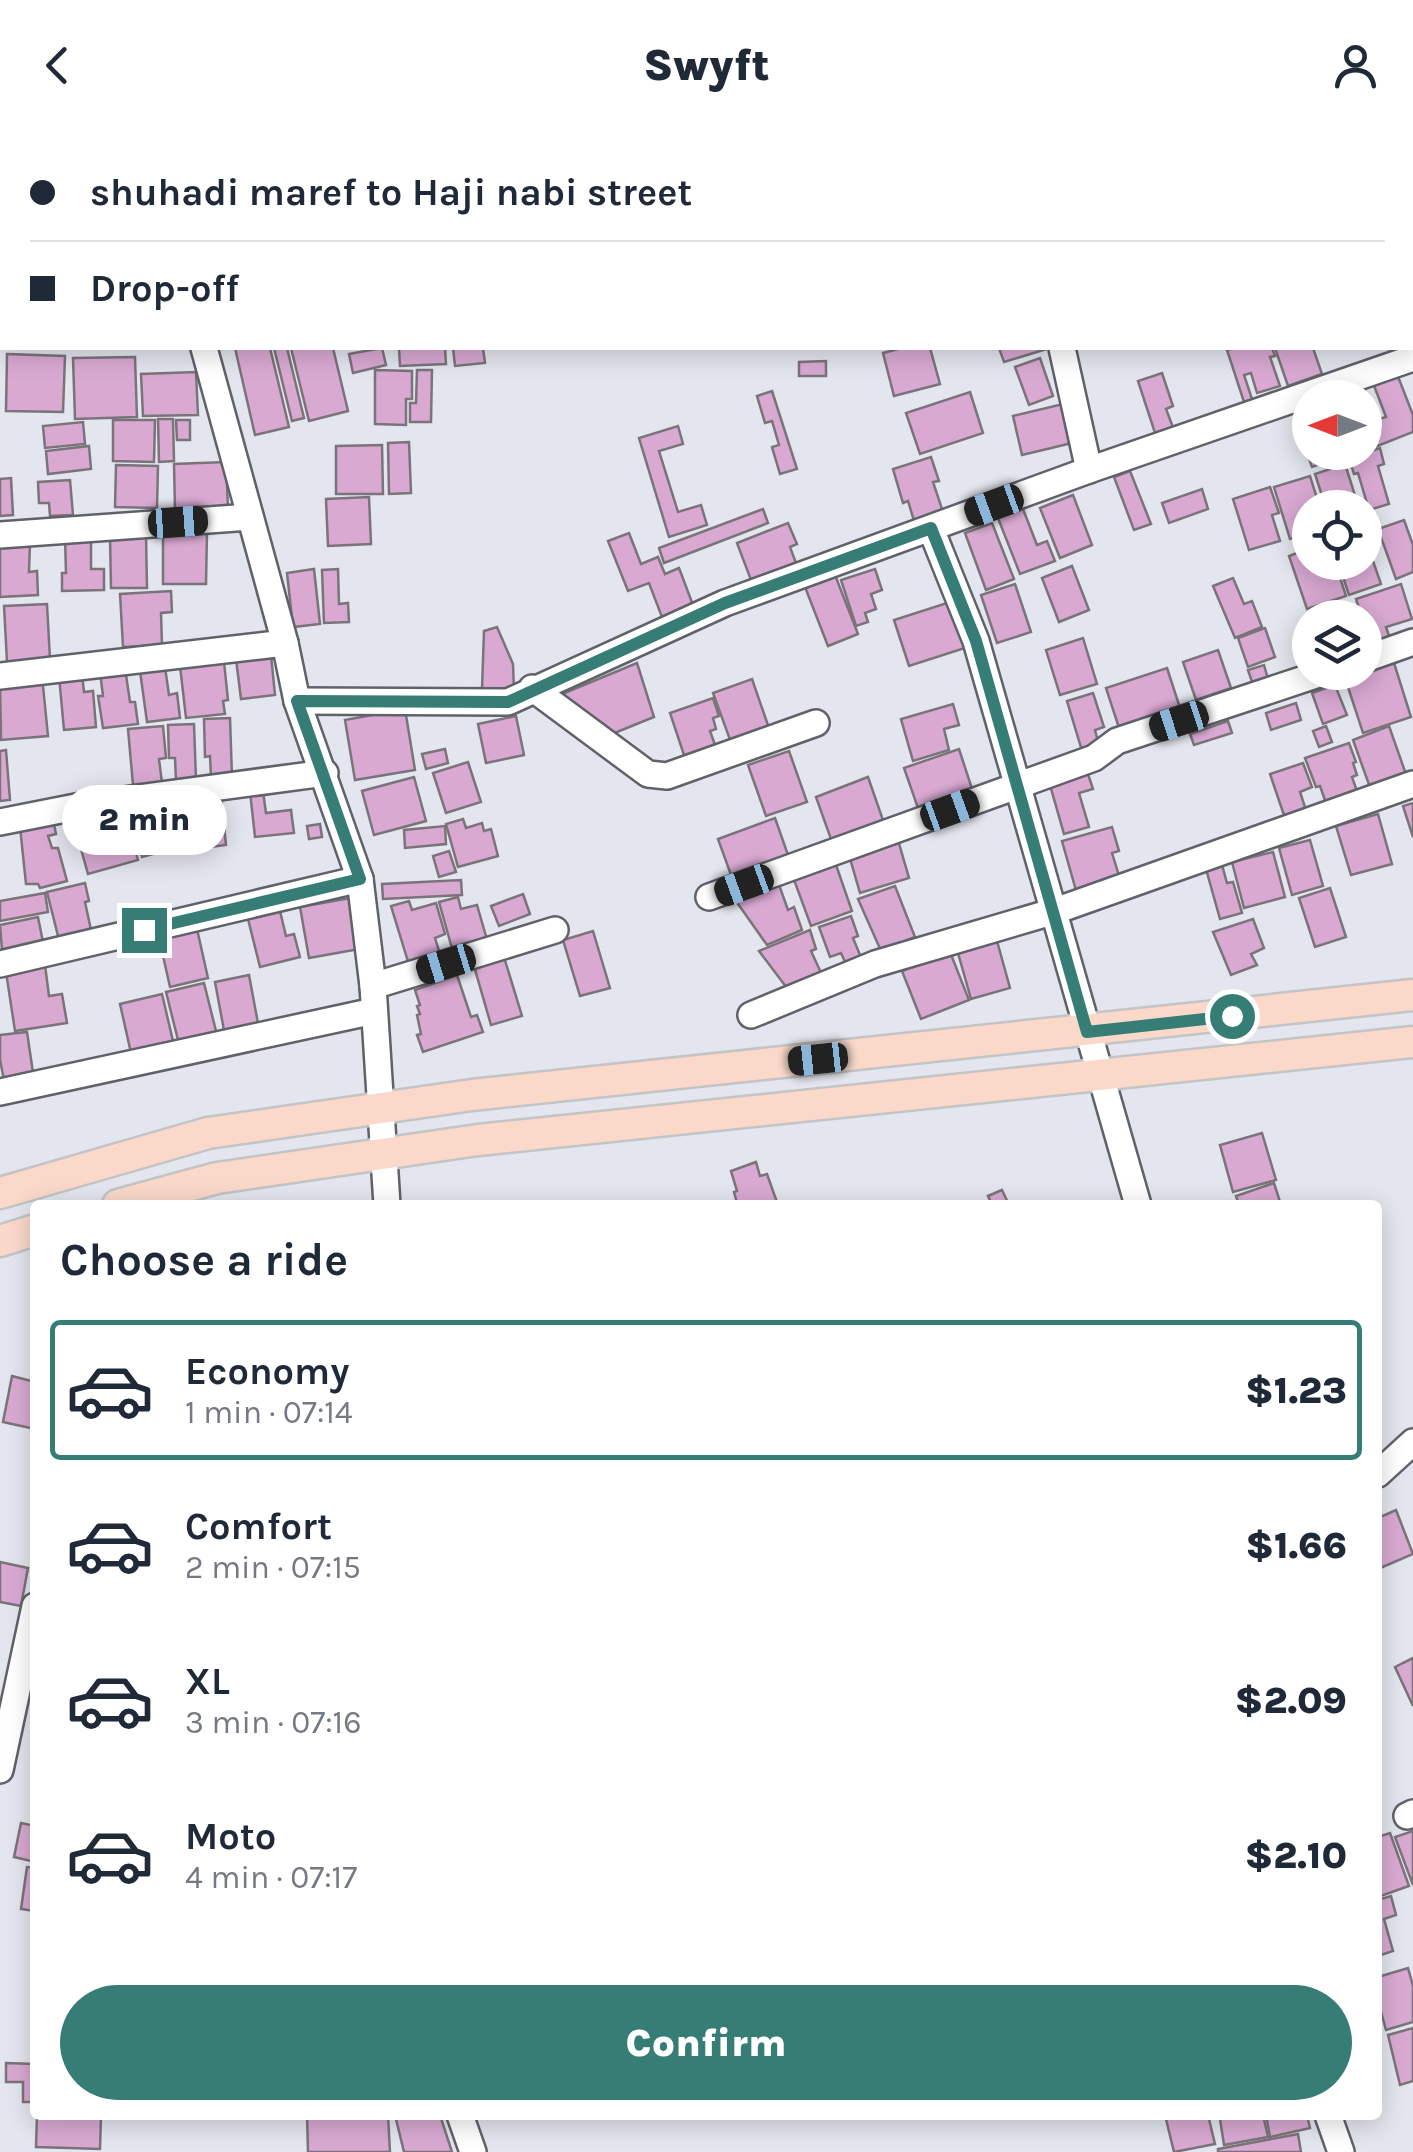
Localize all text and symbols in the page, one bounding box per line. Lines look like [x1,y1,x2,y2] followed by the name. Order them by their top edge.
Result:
[30,38,85,93] icon: back
[1328,38,1383,93] icon: person
[643,39,770,91] text: Swyft
[90,170,692,215] text: shuhadi maref to Haji nabi street
[90,266,239,311] text: Drop-off
[1292,380,1382,470] north arrow
[1292,380,1382,690] map controls
[961,481,1027,529] car
[1292,490,1382,580] button: locate
[147,505,209,539] car
[1292,600,1382,690] button: layers
[1146,697,1212,745] car
[62,785,226,855] callout: 2 min
[917,786,983,834] car
[99,801,190,838] text: 2 min
[711,861,777,909] car
[122,908,167,953] route end
[413,941,479,987] car
[1210,994,1255,1039] route start
[787,1041,849,1077] car
[60,1234,348,1286] text: Choose a ride
[65,1345,155,1435] icon: car
[185,1349,349,1394] text: Economy
[1245,1368,1347,1413] text: $1.23
[185,1394,353,1431] text: 1 min · 07:14
[65,1500,155,1590] icon: car
[185,1504,332,1549] text: Comfort
[1245,1523,1347,1568] text: $1.66
[185,1549,361,1586] text: 2 min · 07:15
[65,1655,155,1745] icon: car
[185,1659,230,1704] text: XL
[1235,1678,1347,1723] text: $2.09
[185,1704,361,1741] text: 3 min · 07:16
[65,1810,155,1900] icon: car
[185,1814,276,1859] text: Moto
[1245,1833,1347,1878] text: $2.10
[185,1859,357,1896] text: 4 min · 07:17
[60,1985,1352,2100] button: Confirm

